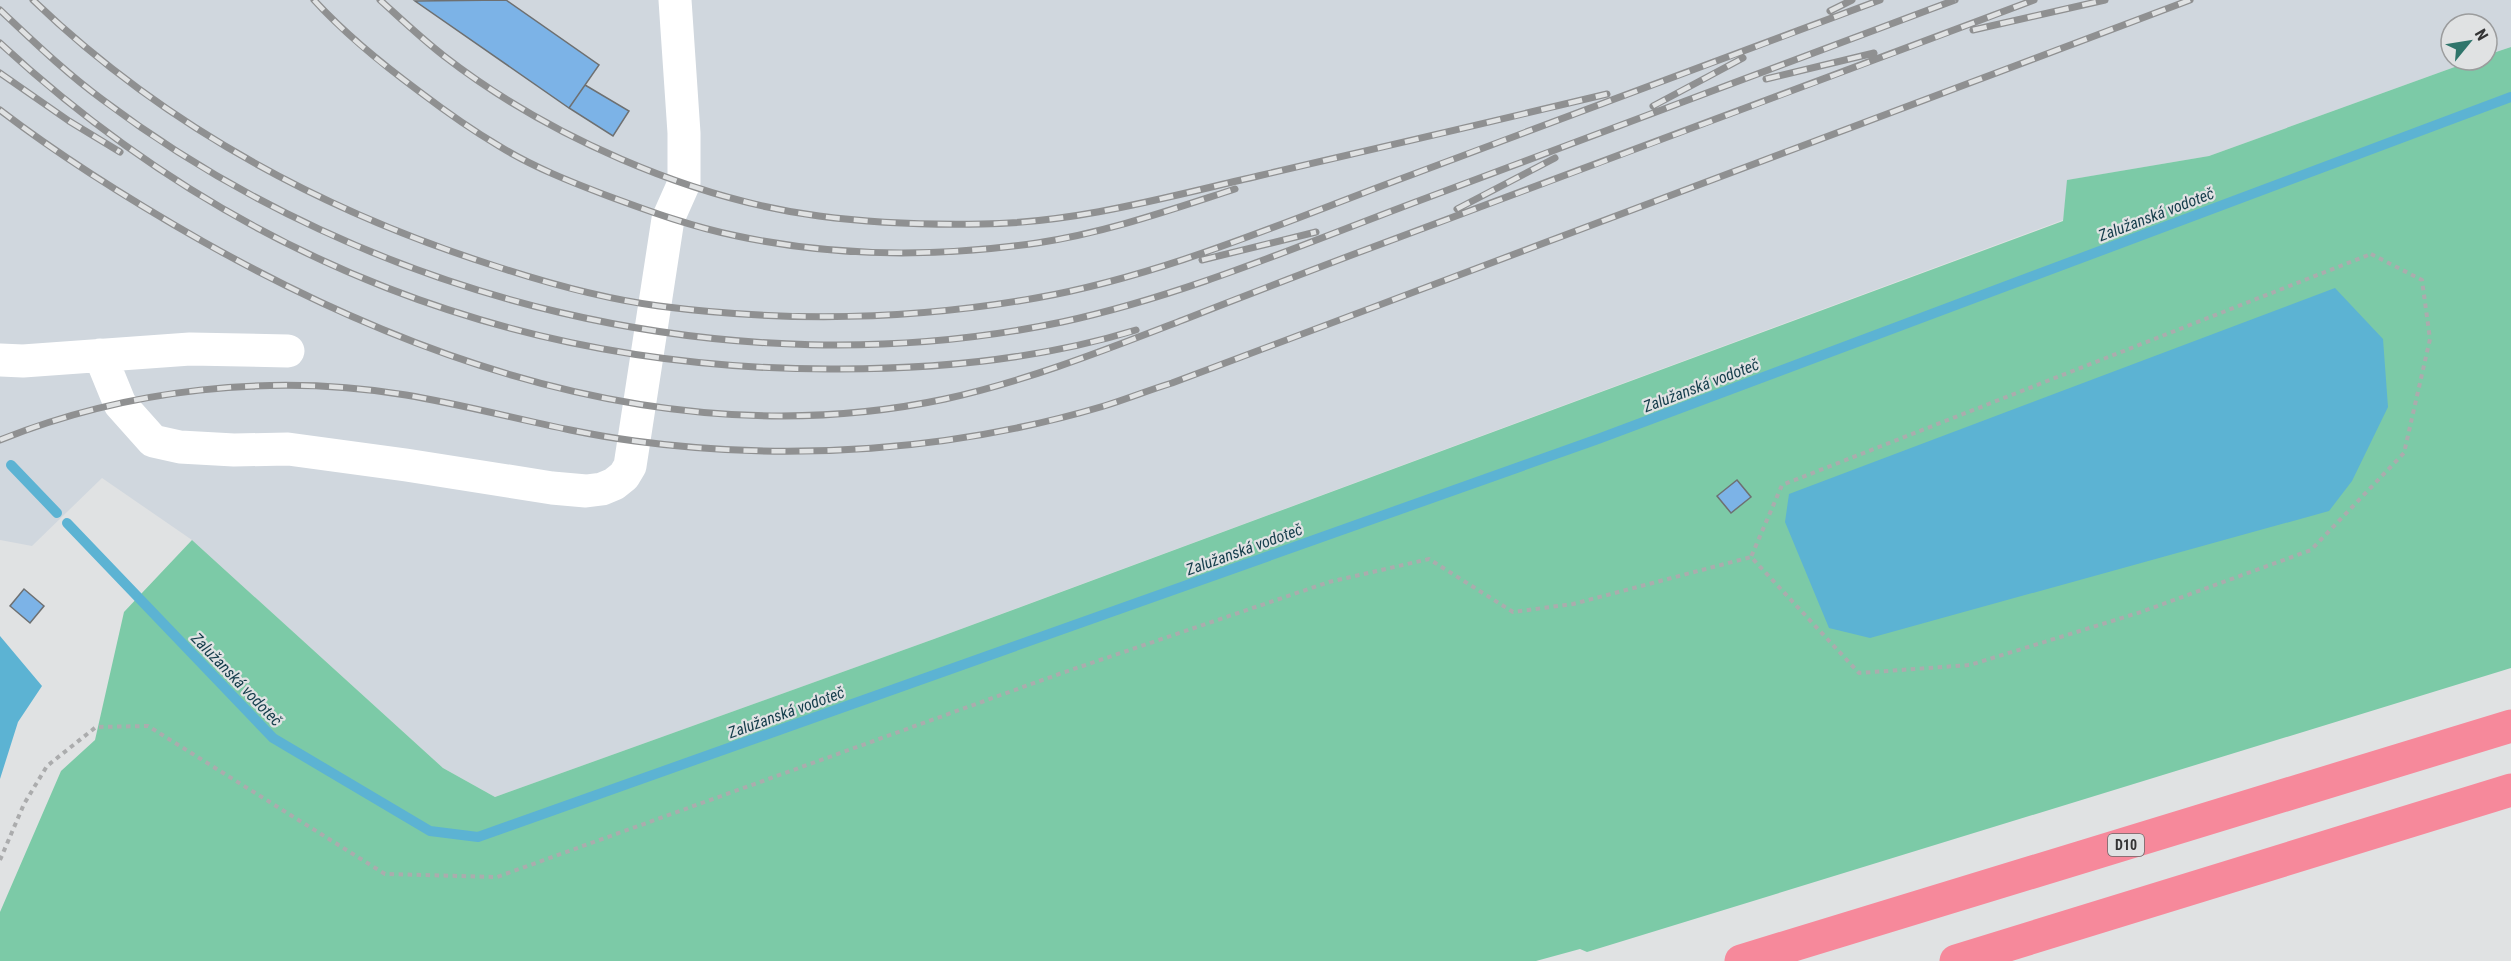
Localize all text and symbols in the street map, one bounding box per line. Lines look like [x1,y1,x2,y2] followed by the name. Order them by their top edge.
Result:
[2439,12,2499,72] north arrow
[2471,26,2492,44] text: N
[2095,184,2217,246] water label: Zalužanská vodoteč
[1640,355,1762,417] water label: Zalužanská vodoteč
[1182,520,1305,580] water label: Zalužanská vodoteč
[187,628,286,730] water label: Zalužanská vodoteč
[724,683,847,743] water label: Zalužanská vodoteč
[2108,834,2144,856] road number: D10

